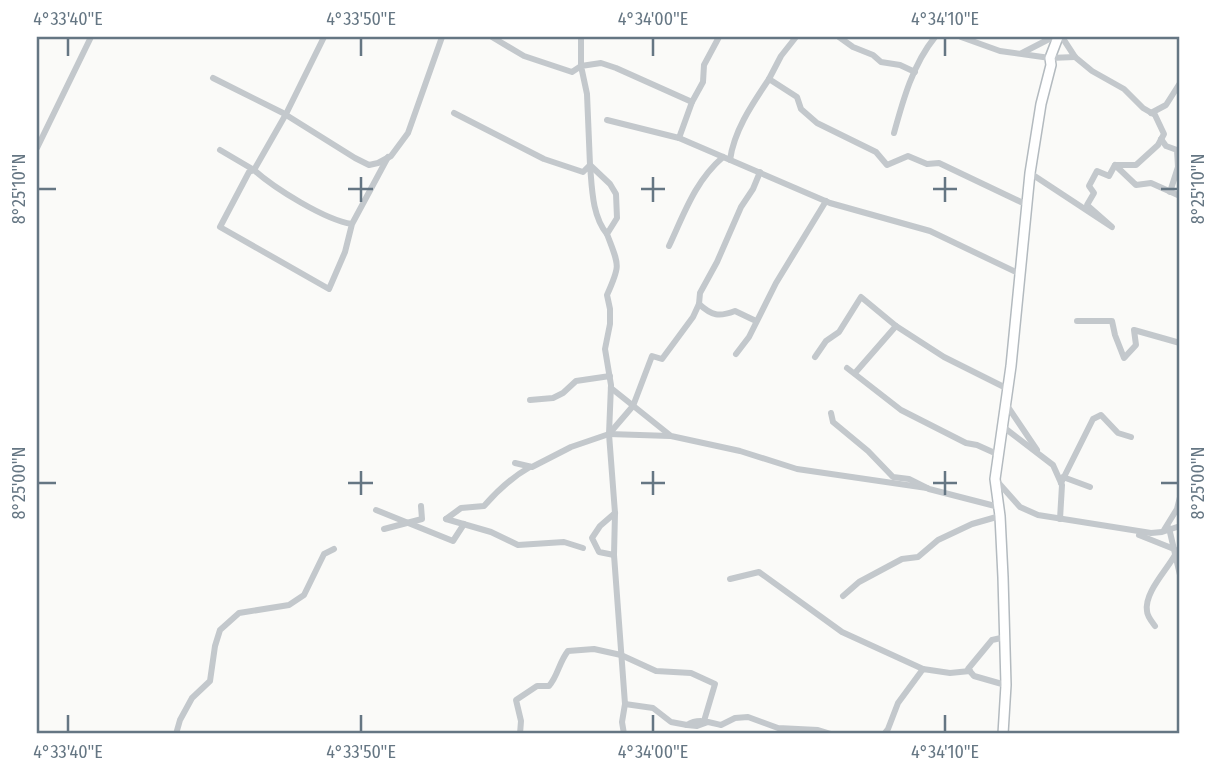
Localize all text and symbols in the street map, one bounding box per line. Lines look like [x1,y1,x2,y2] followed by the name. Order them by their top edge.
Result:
[33,8,103,30] text: 4°33'40"E
[326,8,396,30] text: 4°33'50"E
[618,8,688,30] text: 4°34'00"E
[911,8,979,30] text: 4°34'10"E
[8,154,30,224] text: 8°25'10"N
[1187,154,1209,224] text: 8°25'10"N
[8,447,30,519] text: 8°25'00"N
[1187,447,1209,519] text: 8°25'00"N
[33,741,103,763] text: 4°33'40"E
[326,741,396,763] text: 4°33'50"E
[618,741,688,763] text: 4°34'00"E
[911,741,979,763] text: 4°34'10"E

